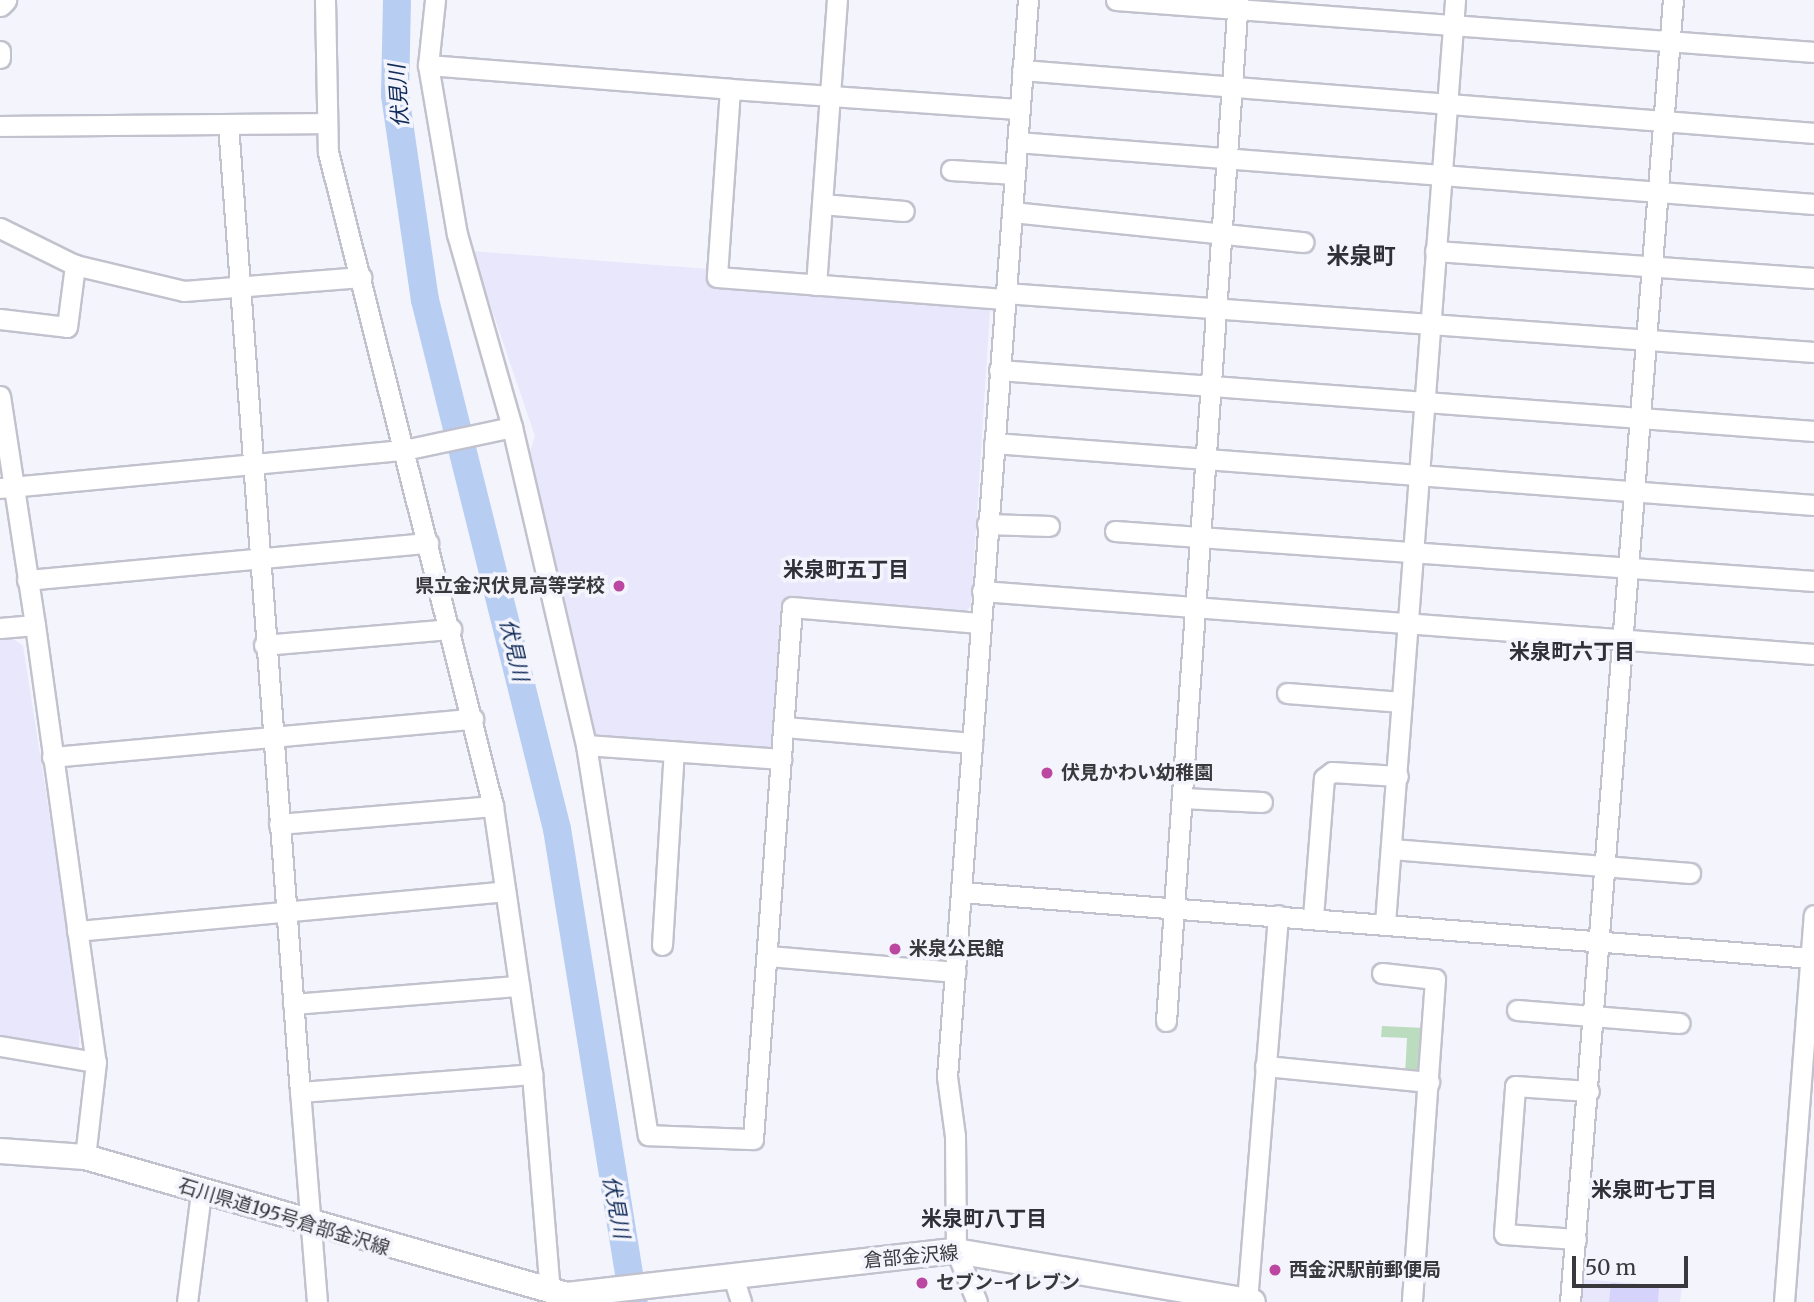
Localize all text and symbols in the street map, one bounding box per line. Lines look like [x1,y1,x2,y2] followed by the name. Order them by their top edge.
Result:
[384,64,414,128] water label: 伏見川
[1327,242,1395,270] district label: 米泉町
[783,557,909,583] district label: 米泉町五丁目
[415,575,605,597] place label: 県立金沢伏見高等学校
[611,578,627,594] marker: 県立金沢伏見高等学校
[495,616,533,684] water label: 伏見川
[1509,639,1635,665] district label: 米泉町六丁目
[1061,762,1213,784] place label: 伏見かわい幼稚園
[1039,765,1055,781] marker: 伏見かわい幼稚園
[909,938,1004,960] place label: 米泉公民館
[887,941,903,957] marker: 米泉公民館
[176,1174,392,1260] street label: 石川県道195号倉部金沢線
[598,1174,634,1240] water label: 伏見川
[1591,1177,1717,1203] district label: 米泉町七丁目
[921,1206,1047,1232] district label: 米泉町八丁目
[863,1242,959,1272] street label: 倉部金沢線
[1576,1242,1692,1286] scale bar
[1585,1254,1636,1281] text: 50 m
[1289,1259,1441,1281] place label: 西金沢駅前郵便局
[1267,1262,1283,1278] marker: 西金沢駅前郵便局
[936,1272,1080,1294] place label: セブン-イレブン
[914,1275,930,1291] marker: セブン-イレブン

